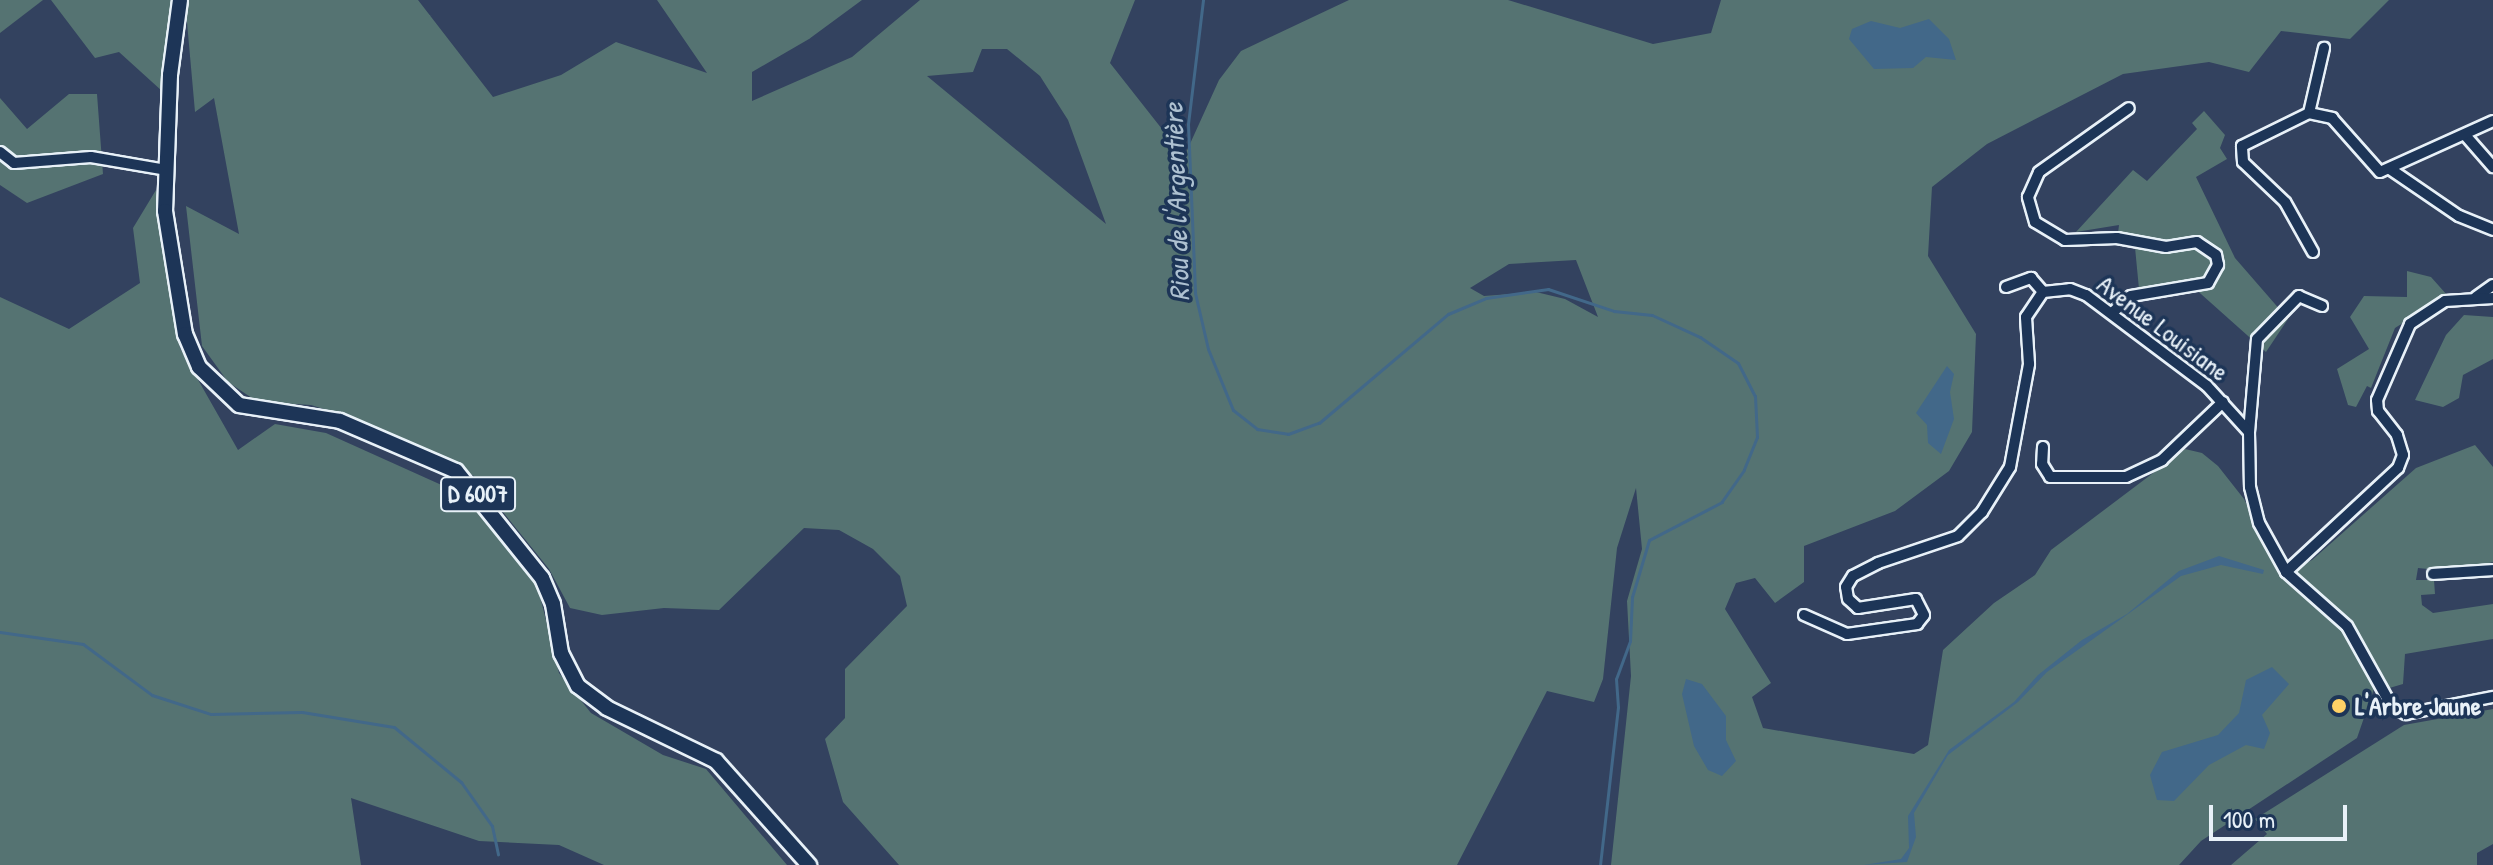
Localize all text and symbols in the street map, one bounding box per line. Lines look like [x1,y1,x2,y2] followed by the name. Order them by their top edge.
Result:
[1156,102,1196,302] water label: Riou de l'Argentière
[2091,268,2235,388] street label: Avenue Louisiane
[440,474,516,514] road number: D 6007
[2355,690,2481,722] place label: L'Arbre Jaune
[2330,697,2348,715] marker: L'Arbre Jaune
[2213,789,2351,839] scale bar
[2223,803,2275,835] text: 100 m

